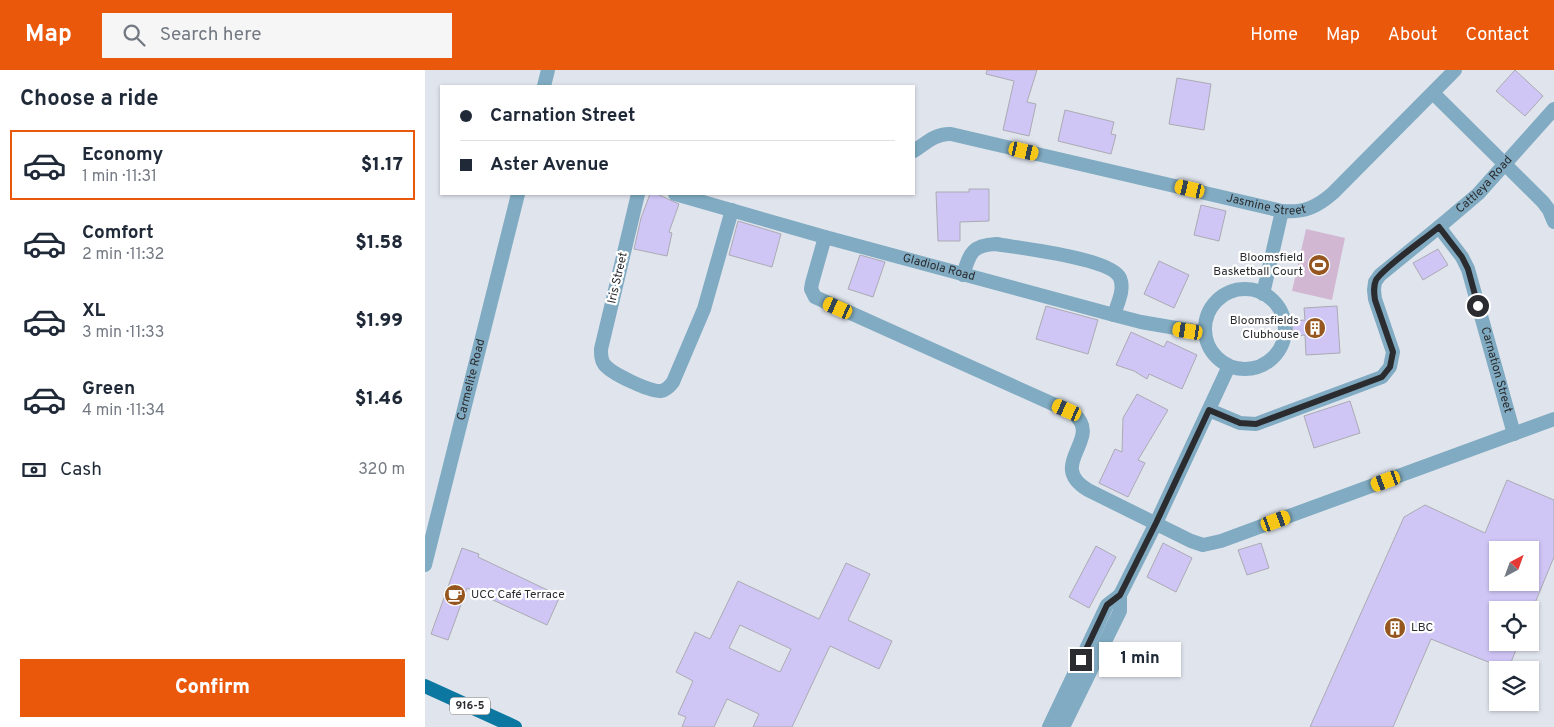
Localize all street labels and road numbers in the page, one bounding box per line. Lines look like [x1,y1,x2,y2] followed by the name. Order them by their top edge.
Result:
[1453,153,1516,217] street label: Cattleya Road
[1225,190,1308,219] street label: Jasmine Street
[901,250,977,285] street label: Gladiola Road
[604,251,632,305] street label: Iris Street
[1477,325,1516,415] street label: Carnation Street
[454,337,489,422] street label: Carmelite Road
[450,698,490,714] road number: 916-5

